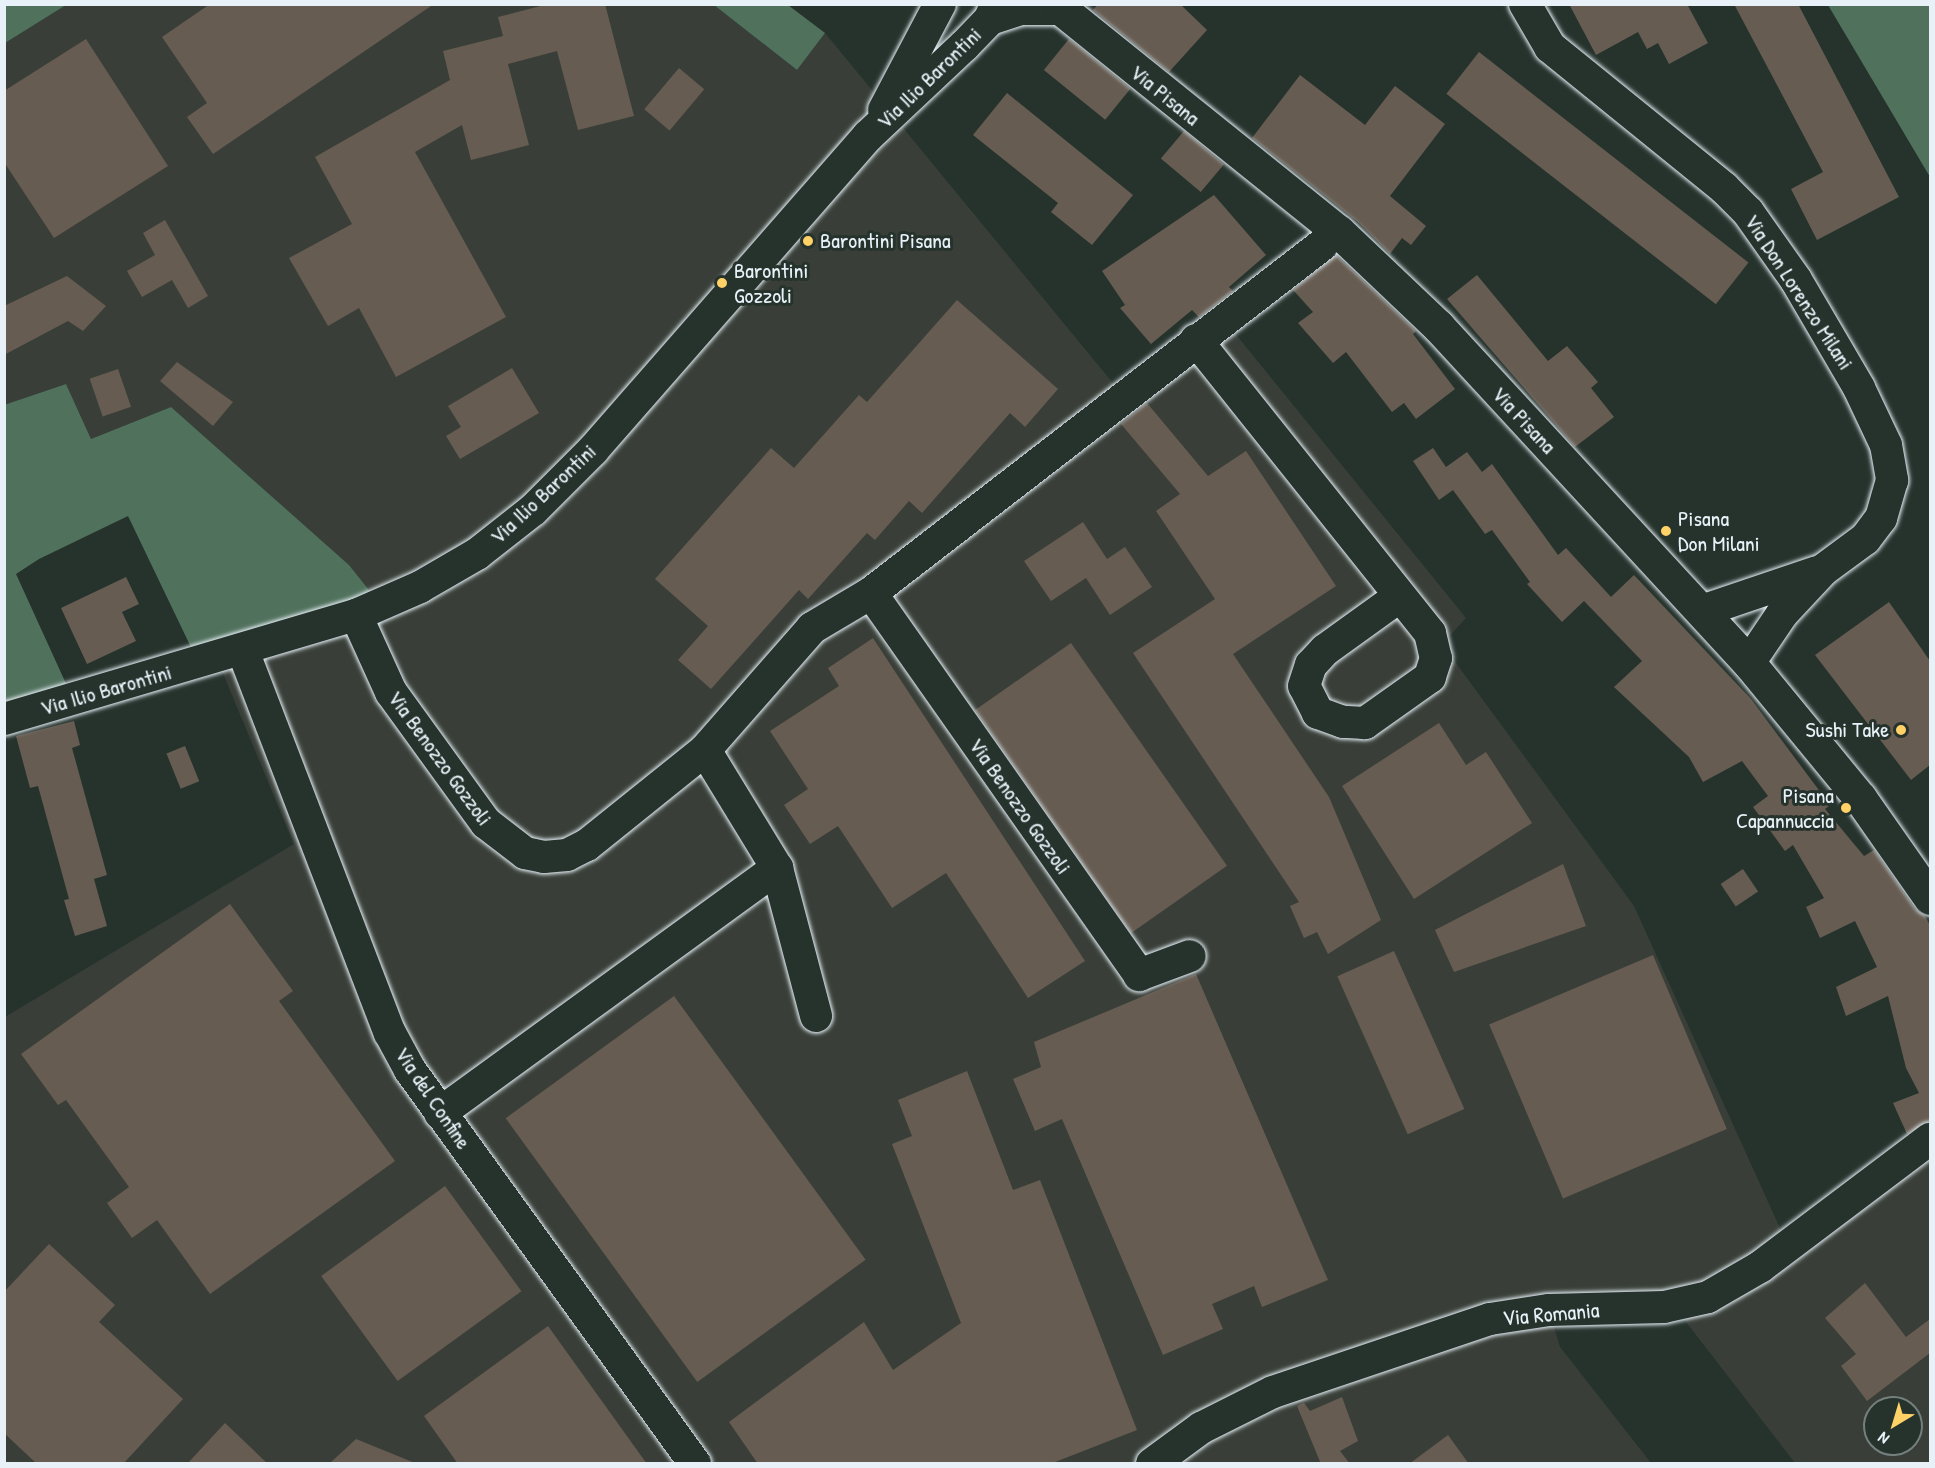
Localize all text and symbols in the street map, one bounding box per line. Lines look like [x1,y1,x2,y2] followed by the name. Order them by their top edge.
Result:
[871,22,987,134] street label: Via Ilio Barontini
[1125,59,1205,131] street label: Via Pisana
[1739,209,1859,375] street label: Via Don Lorenzo Milani
[820,228,951,254] place label: Barontini Pisana
[801,234,815,248] marker: Barontini Pisana
[734,257,808,308] place label: Barontini Gozzoli
[715,276,729,290] marker: Barontini Gozzoli
[1486,381,1562,459] street label: Via Pisana
[485,438,601,550] street label: Via Ilio Barontini
[1678,505,1760,556] place label: Pisana Don Milani
[1659,524,1673,538] marker: Pisana Don Milani
[37,659,175,721] street label: Via Ilio Barontini
[382,685,498,831] street label: Via Benozzo Gozzoli
[1806,717,1889,743] place label: Sushi Take
[1894,723,1908,737] marker: Sushi Take
[963,733,1077,879] street label: Via Benozzo Gozzoli
[1736,782,1834,834] place label: Pisana Capannuccia
[1839,801,1853,815] marker: Pisana Capannuccia
[389,1042,477,1154] street label: Via del Confine
[1502,1297,1600,1331] street label: Via Romania
[1863,1396,1923,1456] north arrow
[1873,1427,1893,1450] text: N

